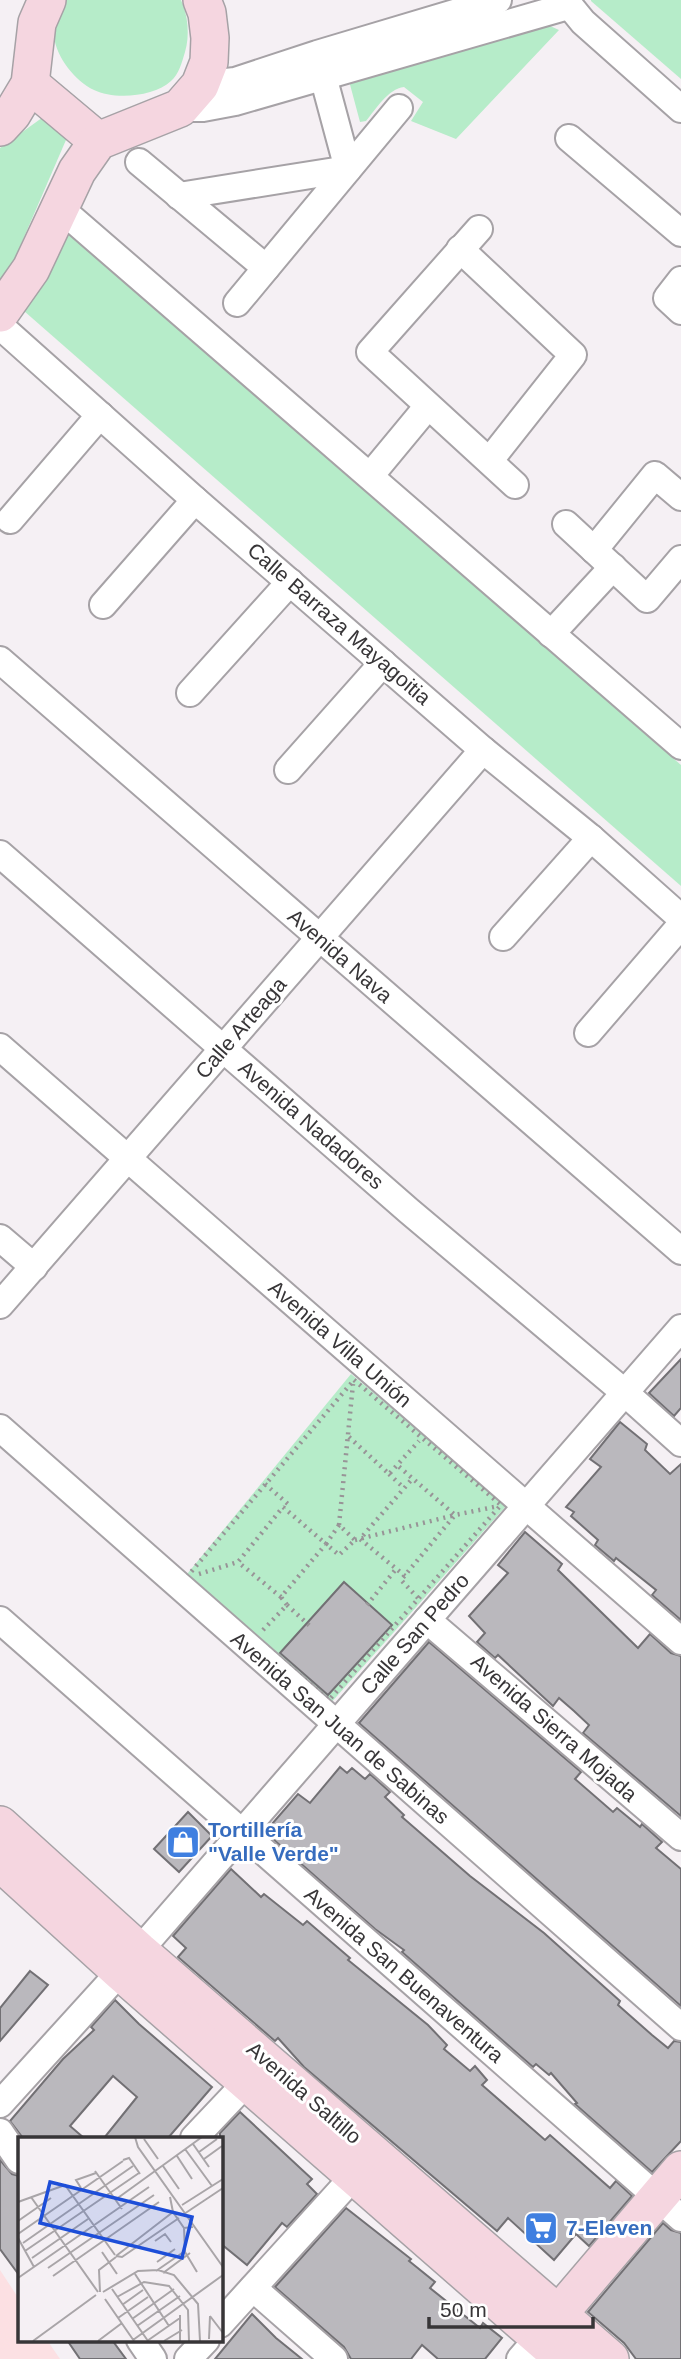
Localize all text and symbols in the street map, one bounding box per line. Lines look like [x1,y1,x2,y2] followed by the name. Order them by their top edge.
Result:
[243,538,436,709] street label: Calle Barraza Mayagoitia
[284,904,397,1007] street label: Avenida Nava
[191,972,291,1083] street label: Calle Arteaga
[234,1056,388,1194] street label: Avenida Nadadores
[264,1275,416,1412] street label: Avenida Villa Unión
[356,1568,473,1699] street label: Calle San Pedro
[227,1627,454,1828] street label: Avenida San Juan de Sabinas
[467,1649,642,1806] street label: Avenida Sierra Mojada
[208,1818,339,1865] place label: Tortillería "Valle Verde"
[164,1823,202,1861] shop icon: Tortillería "Valle Verde"
[300,1882,508,2067] street label: Avenida San Buenaventura
[243,2037,366,2148] street label: Avenida Saltillo
[18,2137,222,2342] inset map
[522,2209,560,2247] supermarket icon: 7-Eleven
[566,2216,652,2239] place label: 7-Eleven
[429,2286,594,2330] scale bar
[440,2298,487,2321] text: 50 m

